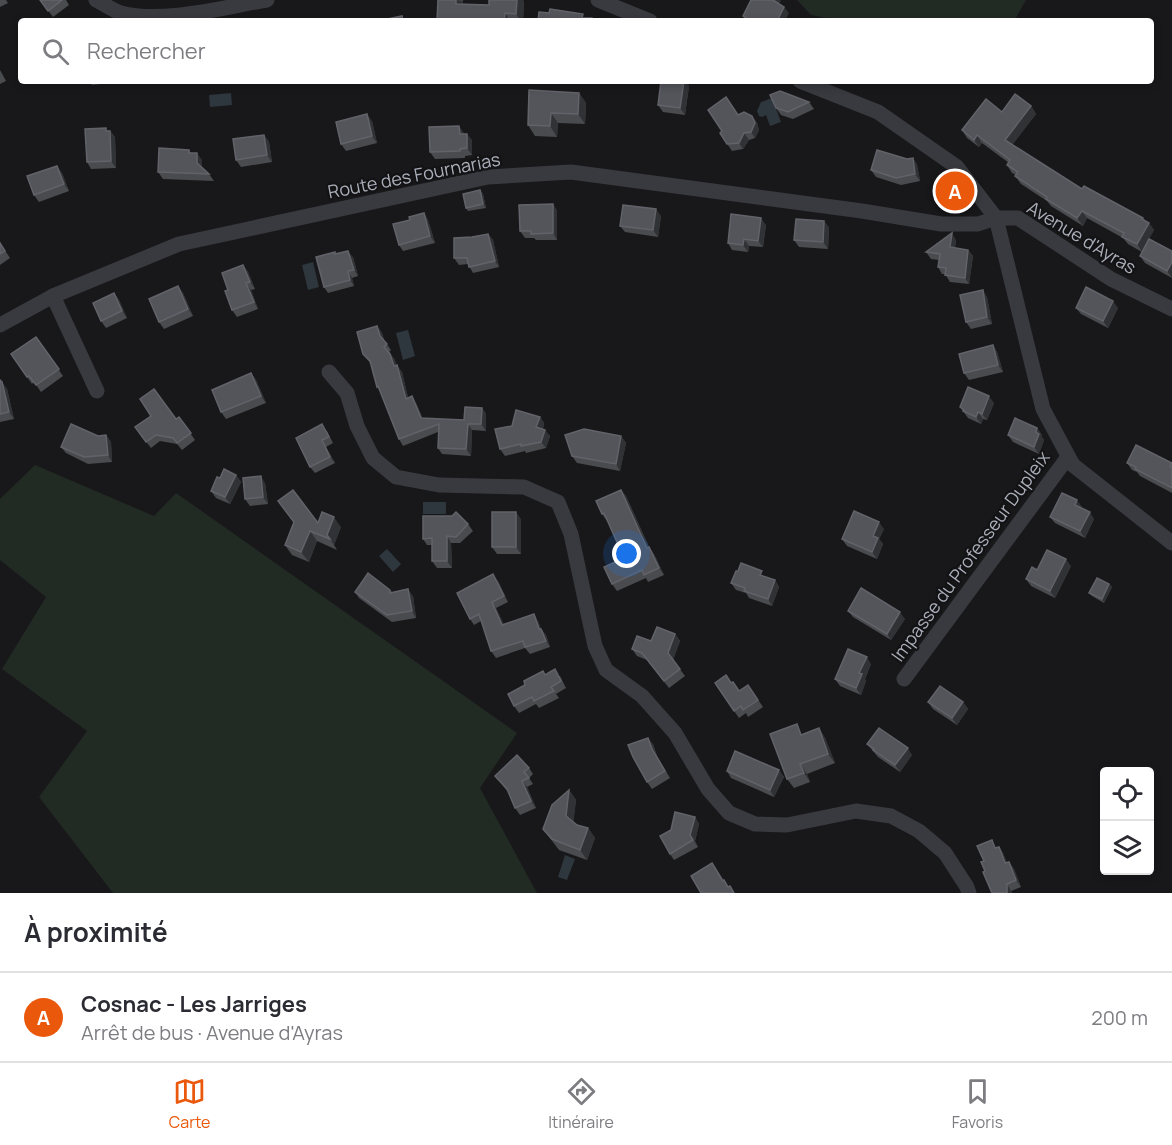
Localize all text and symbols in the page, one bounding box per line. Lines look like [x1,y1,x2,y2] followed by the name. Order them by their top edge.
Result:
[18,18,1154,84] search box
[39,35,72,68] icon: search
[87,36,206,66] text: Rechercher
[326,146,502,204] street label: Route des Fournarias
[936,168,974,213] pin: A
[1023,195,1141,279] street label: Avenue d'Ayras
[885,446,1055,666] street label: Impasse du Professeur Dupleix
[612,539,641,568] your location
[1100,767,1154,875] map controls
[1100,767,1154,821] button: locate
[1100,821,1154,875] button: layers
[24,914,168,950] text: À proximité
[81,989,307,1019] text: Cosnac - Les Jarriges
[37,1004,50,1031] text: A
[1091,1004,1148,1031] text: 200 m
[81,1019,343,1046] text: Arrêt de bus · Avenue d'Ayras
[169,1075,210,1133] tab: Carte
[548,1075,614,1133] tab: Itinéraire
[952,1075,1003,1133] tab: Favoris

